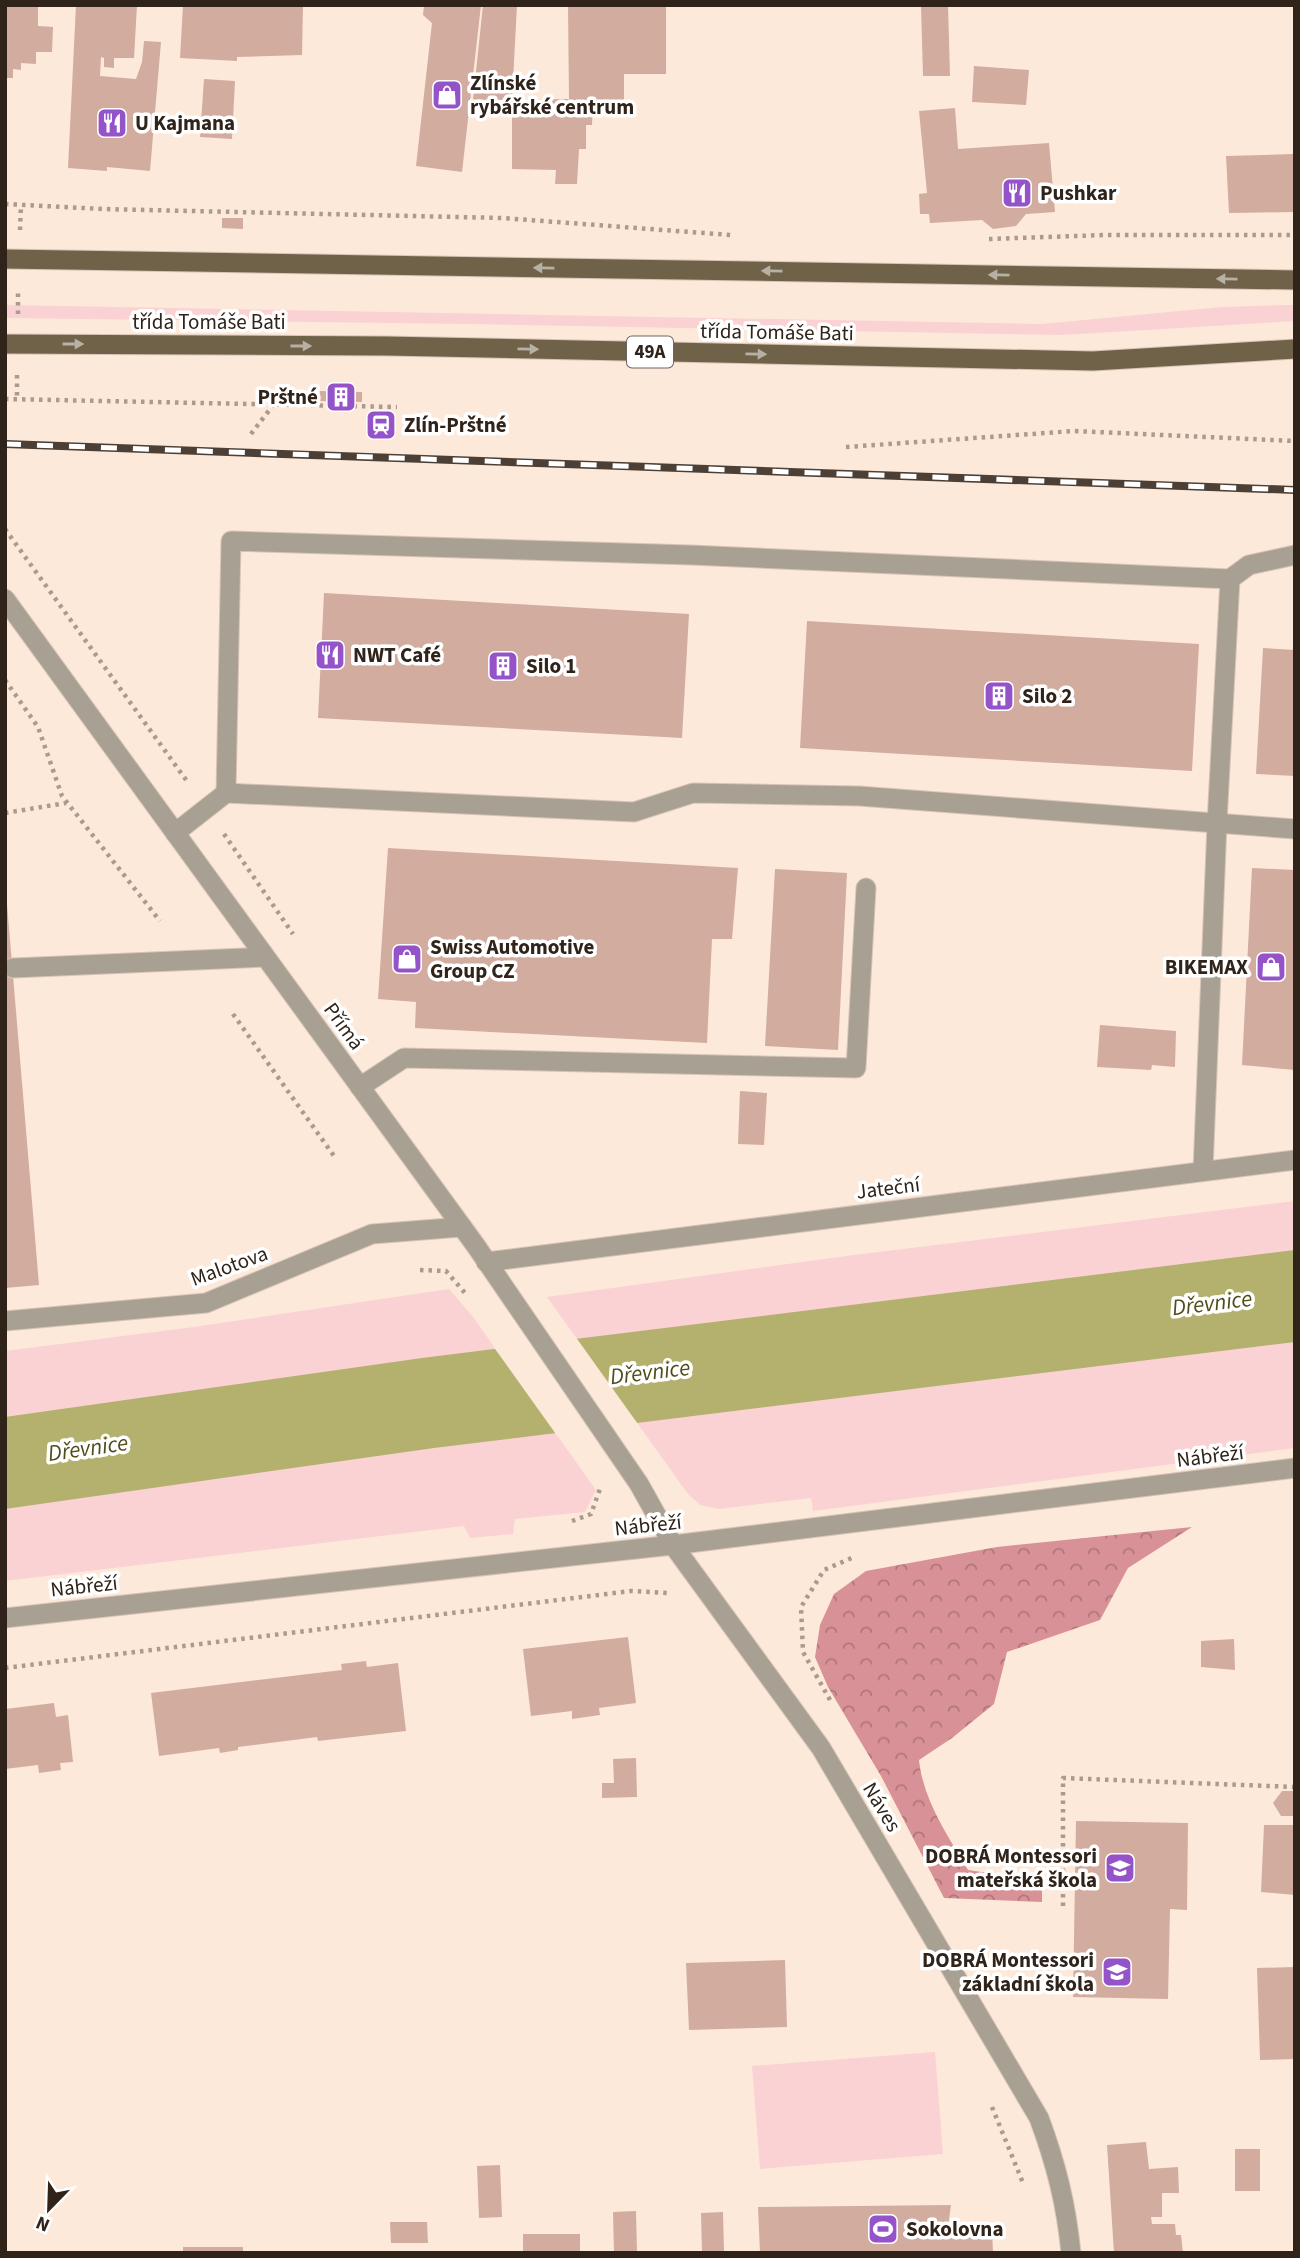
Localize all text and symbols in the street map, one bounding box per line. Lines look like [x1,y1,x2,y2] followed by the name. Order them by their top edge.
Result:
[470,68,634,122] place label: Zlínské rybářské centrum
[430,78,464,112] shop icon: Zlínské rybářské centrum
[95,106,129,140] restaurant icon: U Kajmana
[135,108,235,138] place label: U Kajmana
[1000,176,1034,210] restaurant icon: Pushkar
[1040,178,1117,208] place label: Pushkar
[533,262,555,274] one-way arrow
[760,266,782,277] one-way arrow
[988,269,1010,280] one-way arrow
[1215,273,1237,284] one-way arrow
[132,307,286,337] street label: třída Tomáše Bati
[700,316,854,348] street label: třída Tomáše Bati
[627,336,673,368] road number: 49A
[63,338,85,350] one-way arrow
[290,340,312,352] one-way arrow
[518,344,540,355] one-way arrow
[745,348,767,360] one-way arrow
[324,380,358,414] building icon: Prštné
[257,382,318,412] place label: Prštné
[364,408,398,442] station icon: Zlín-Prštné
[404,410,507,440] place label: Zlín-Prštné
[313,638,347,672] restaurant icon: NWT Café
[353,640,441,670] place label: NWT Café
[486,649,520,683] building icon: Silo 1
[526,651,576,681] place label: Silo 1
[982,679,1016,713] building icon: Silo 2
[1022,681,1072,711] place label: Silo 2
[430,932,595,986] place label: Swiss Automotive Group CZ
[390,942,424,976] shop icon: Swiss Automotive Group CZ
[1254,950,1288,984] shop icon: BIKEMAX
[1165,952,1248,982] place label: BIKEMAX
[316,996,372,1056] street label: Přímá
[855,1169,922,1207] street label: Jateční
[186,1238,272,1294] street label: Malotova
[1170,1282,1254,1324] water label: Dřevnice
[608,1351,692,1393] water label: Dřevnice
[46,1426,130,1470] water label: Dřevnice
[1175,1437,1246,1475] street label: Nábřeží
[613,1506,684,1543] street label: Nábřeží
[49,1567,120,1604] street label: Nábřeží
[855,1777,909,1838] street label: Náves
[925,1841,1097,1895] place label: DOBRÁ Montessori mateřská škola
[1103,1851,1137,1885] school or university icon: DOBRÁ Montessori mateřská škola
[922,1945,1094,1999] place label: DOBRÁ Montessori základní škola
[1100,1955,1134,1989] school or university icon: DOBRÁ Montessori základní škola
[14,2174,84,2244] north arrow
[32,2208,54,2238] text: N
[866,2212,900,2246] sports icon: Sokolovna
[906,2214,1003,2244] place label: Sokolovna

